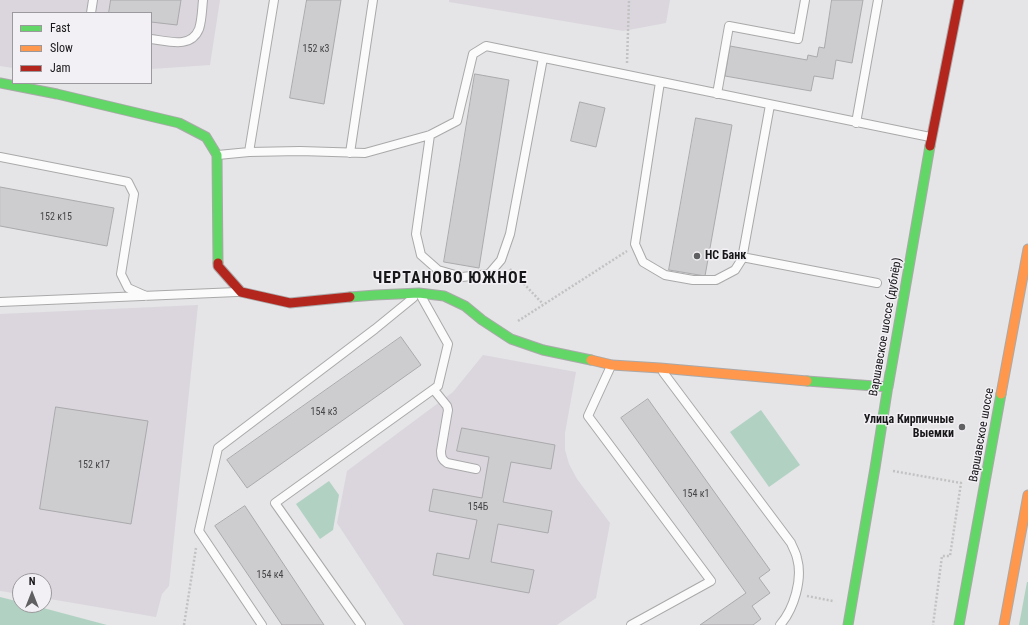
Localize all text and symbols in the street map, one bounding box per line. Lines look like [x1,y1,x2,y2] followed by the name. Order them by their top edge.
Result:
[12,12,152,84] legend
[50,21,70,35] text: Fast
[50,41,73,55] text: Slow
[303,43,329,55] house number: 152 к3
[50,61,71,75] text: Jam
[40,211,72,223] house number: 152 к15
[705,249,746,263] place label: НС Банк
[692,251,702,261] marker: НС Банк
[867,257,905,397] street label: Варшавское шоссе (дублёр)
[372,269,528,289] district label: ЧЕРТАНОВО ЮЖНОЕ
[967,387,997,483] street label: Варшавское шоссе
[311,406,337,418] house number: 154 к3
[864,413,954,441] place label: Улица Кирпичные Выемки
[957,422,967,432] marker: Улица Кирпичные Выемки
[78,459,110,471] house number: 152 к17
[683,488,709,500] house number: 154 к1
[468,501,488,513] house number: 154Б
[257,569,283,581] house number: 154 к4
[12,573,52,613] north arrow
[29,575,35,588] text: N

